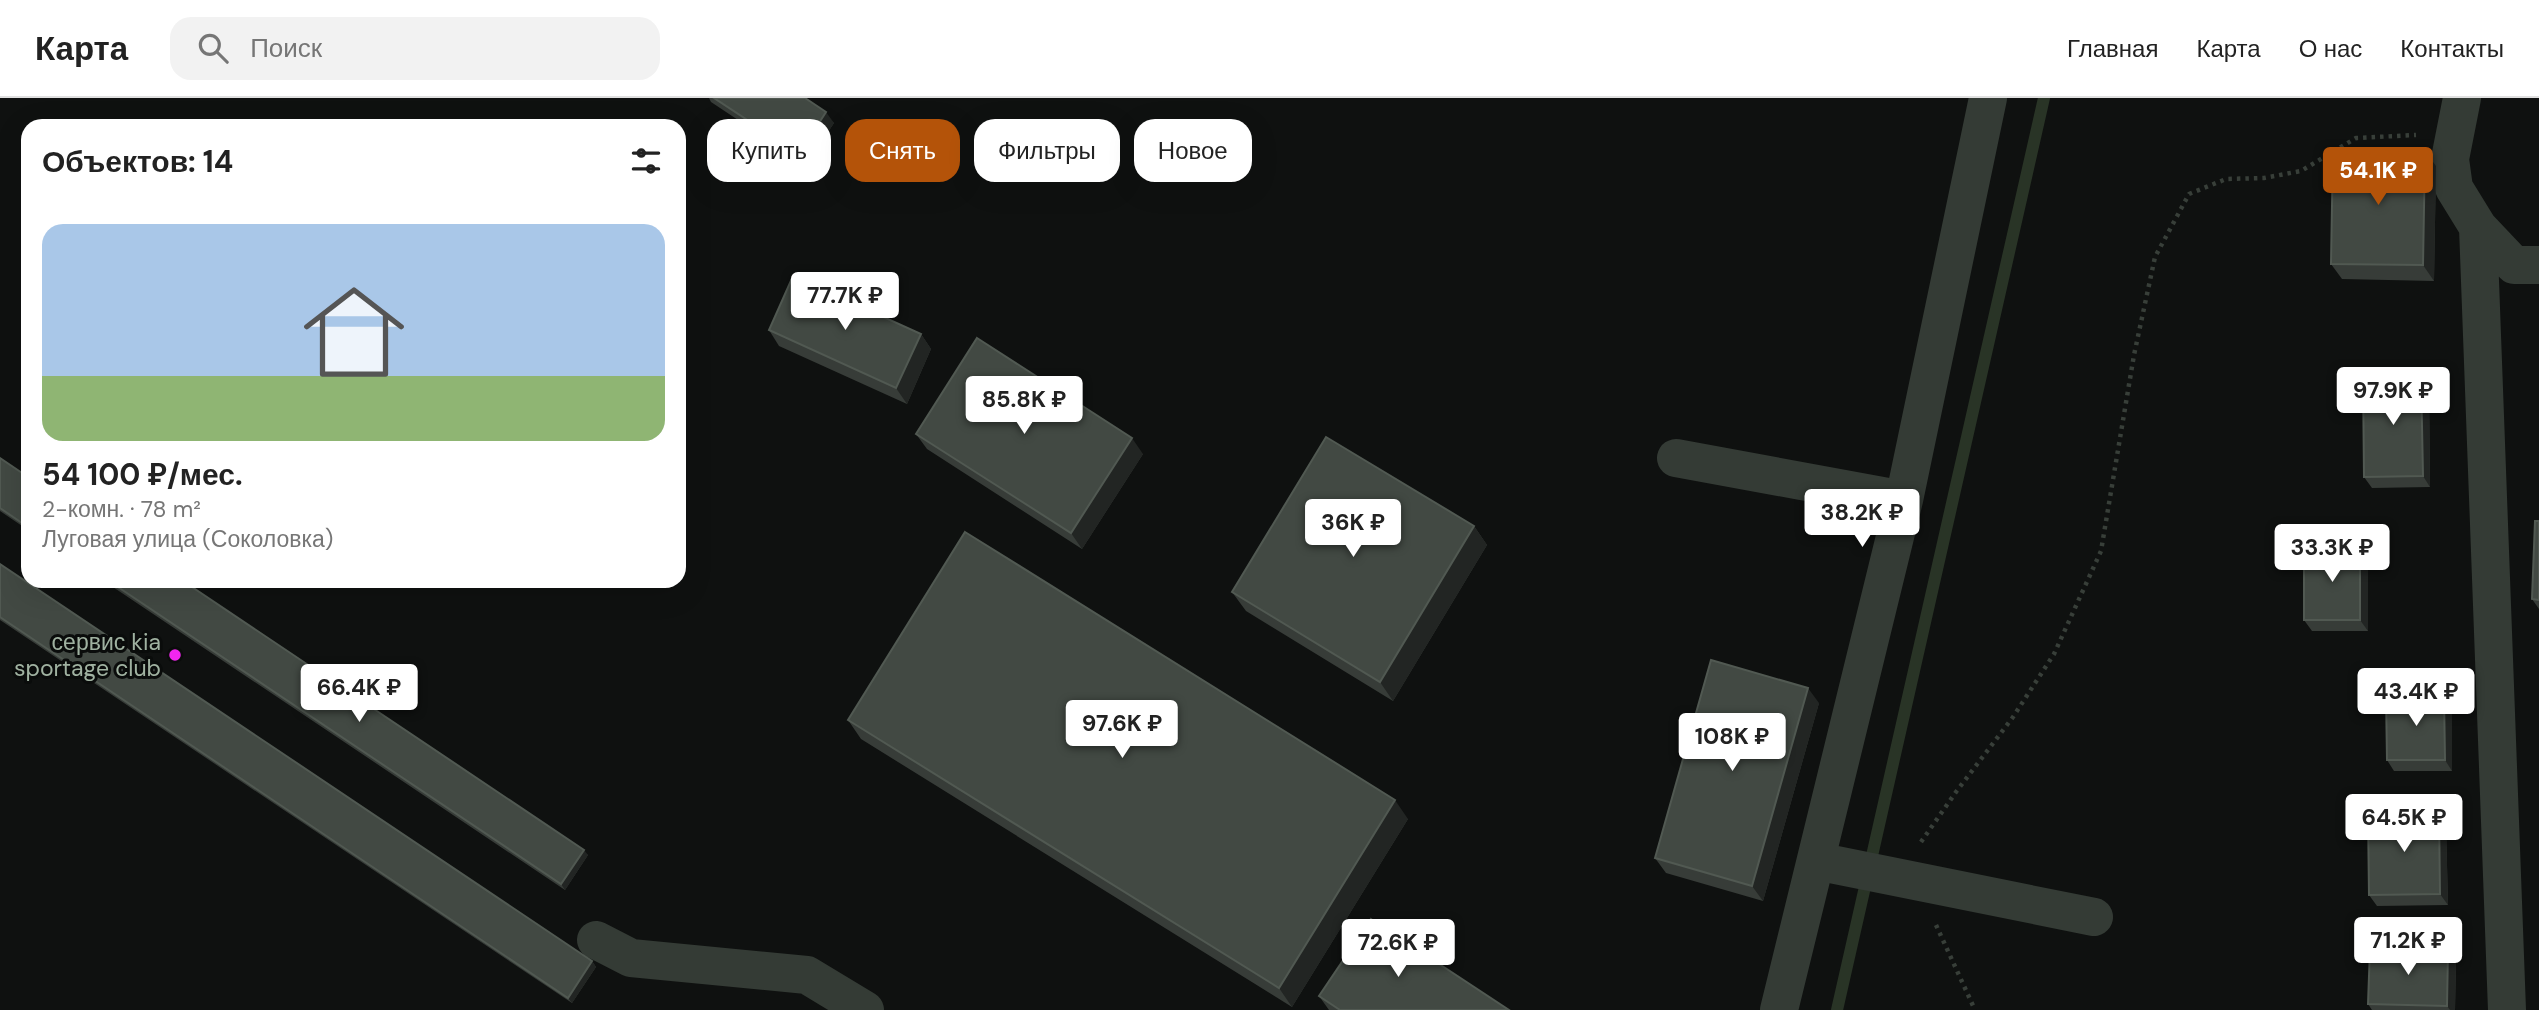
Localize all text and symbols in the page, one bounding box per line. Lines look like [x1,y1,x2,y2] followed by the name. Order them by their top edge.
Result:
[170,17,660,80] search box
[35,27,128,70] text: Карта
[194,29,232,67] icon: search
[250,31,322,65] text: Поиск
[2067,33,2158,64] text: Главная
[2196,33,2261,64] text: Карта
[2299,33,2362,64] text: О нас
[2400,33,2504,64] text: Контакты
[707,119,831,182] chip: Купить
[845,119,960,182] chip: Снять
[974,119,1120,182] chip: Фильтры
[1134,119,1252,182] chip: Новое
[42,142,233,181] text: Объектов: 14
[627,142,665,180] icon: filters
[2313,148,2443,207] pin: 54.1K ₽
[2339,155,2417,185] text: 54.1K ₽
[291,269,417,395] icon: home
[780,272,910,332] pin: 77.7K ₽
[807,280,883,310] text: 77.7K ₽
[2328,368,2458,427] pin: 97.9K ₽
[2353,375,2433,405] text: 97.9K ₽
[959,376,1089,436] pin: 85.8K ₽
[982,384,1066,414] text: 85.8K ₽
[42,455,243,494] text: 54 100 ₽/мес.
[1797,490,1927,549] pin: 38.2K ₽
[42,494,201,524] text: 2-комн. · 78 m²
[1821,497,1903,527] text: 38.2K ₽
[1304,500,1402,559] pin: 36K ₽
[1321,507,1385,537] text: 36K ₽
[42,524,333,554] text: Луговая улица (Соколовка)
[2267,524,2397,584] pin: 33.3K ₽
[2291,532,2373,562] text: 33.3K ₽
[14,627,161,683] place label: сервис kia sportage club
[167,647,183,663] marker: сервис kia sportage club
[294,664,424,724] pin: 66.4K ₽
[2351,668,2481,728] pin: 43.4K ₽
[317,672,401,702] text: 66.4K ₽
[2373,676,2459,706] text: 43.4K ₽
[1057,700,1187,760] pin: 97.6K ₽
[1082,708,1162,738] text: 97.6K ₽
[1675,714,1789,773] pin: 108K ₽
[1695,721,1769,751] text: 108K ₽
[2339,794,2469,854] pin: 64.5K ₽
[2361,802,2447,832] text: 64.5K ₽
[2343,918,2473,977] pin: 71.2K ₽
[1333,920,1463,979] pin: 72.6K ₽
[2370,925,2446,955] text: 71.2K ₽
[1358,927,1438,957] text: 72.6K ₽

